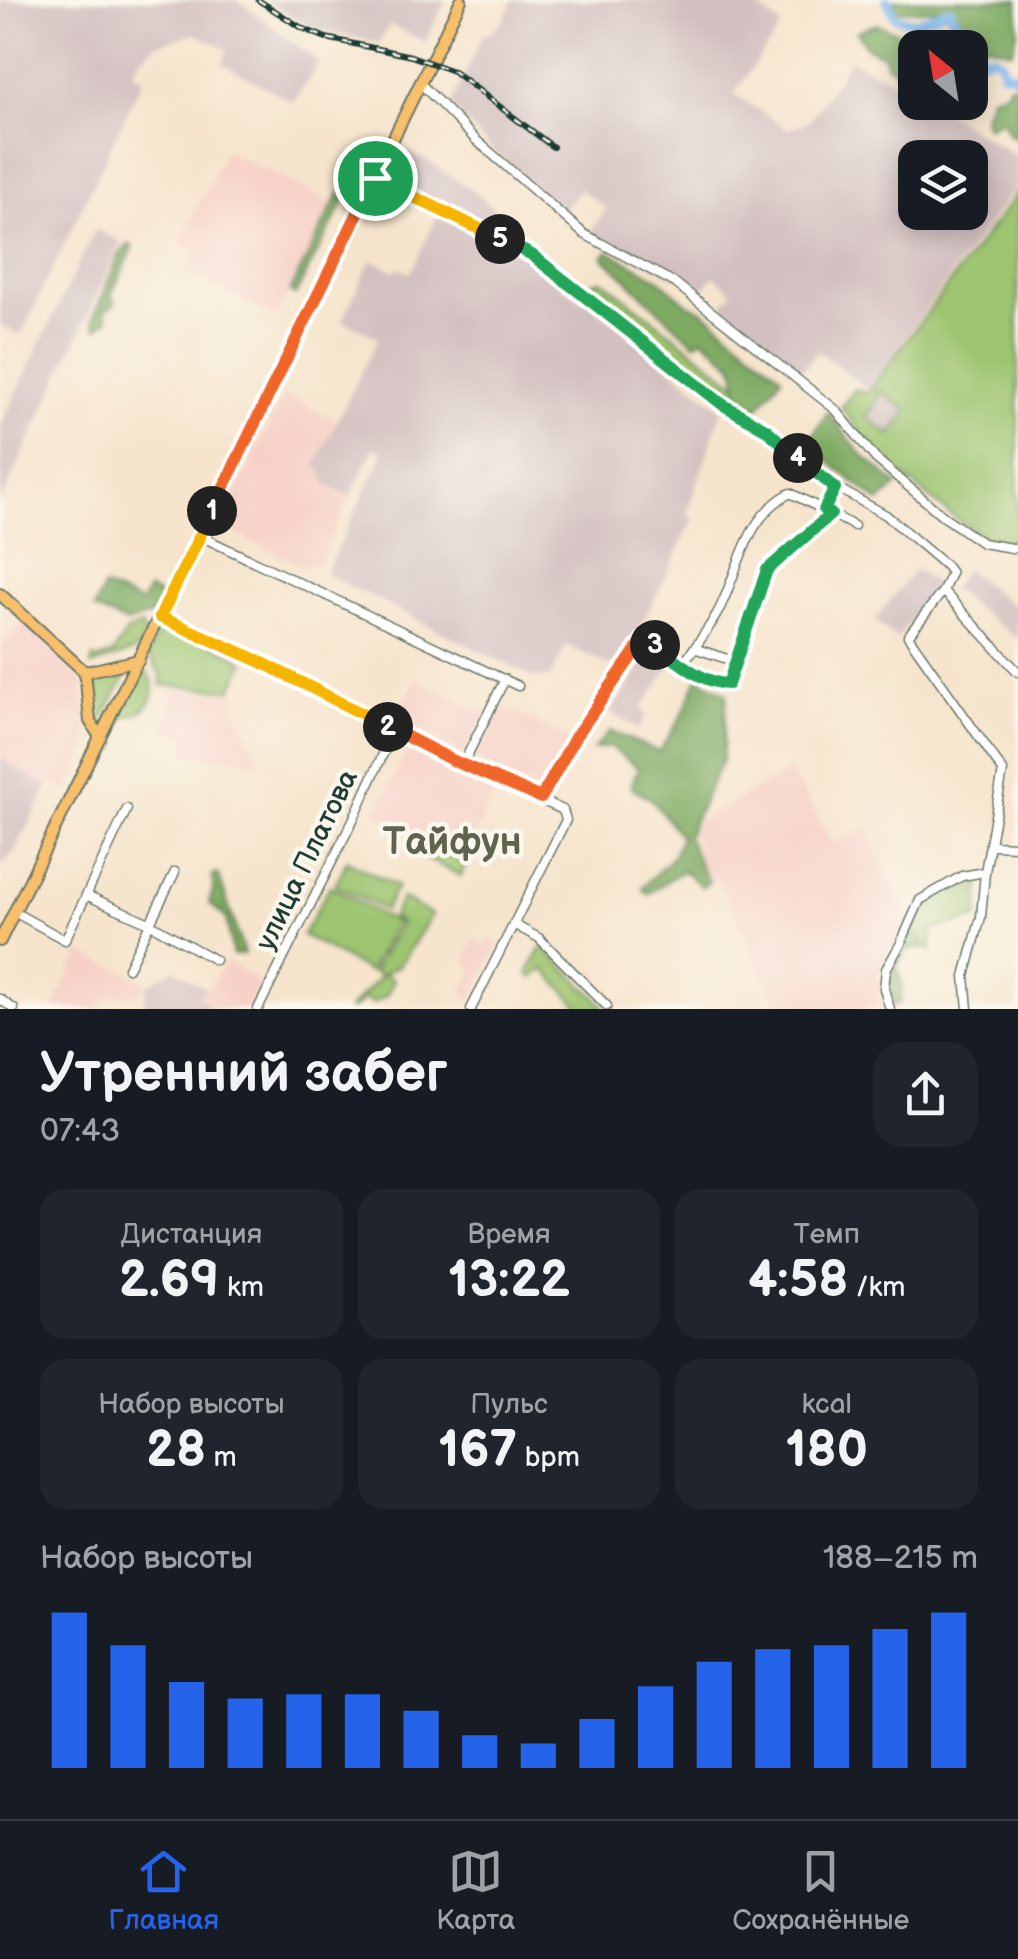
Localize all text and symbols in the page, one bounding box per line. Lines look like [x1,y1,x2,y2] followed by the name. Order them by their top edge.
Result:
[898,30,988,120] north arrow
[898,30,988,230] map controls
[333,136,418,221] pin
[898,140,988,230] button: layers
[348,151,403,206] icon: arrive
[475,214,525,264] pin: 5
[492,222,508,255] text: 5
[773,433,823,483] pin: 4
[790,441,806,474] text: 4
[187,486,237,536] pin: 1
[206,494,218,527] text: 1
[630,620,680,670] pin: 3
[647,628,663,661] text: 3
[363,702,413,752] pin: 2
[380,710,396,743] text: 2
[249,764,365,956] street label: улица Платова
[383,820,521,865] district label: Тайфун
[40,1041,448,1108] text: Утренний забег
[873,1042,978,1147] button: share
[40,1112,120,1151] text: 07:43
[120,1218,262,1251] text: Дистанция
[467,1218,551,1251] text: Время
[793,1218,860,1251] text: Темп
[119,1251,219,1311] text: 2.69
[448,1251,570,1311] text: 13:22
[748,1251,848,1311] text: 4:58
[219,1271,264,1304] text: km
[848,1271,905,1304] text: /km
[98,1388,285,1421] text: Набор высоты
[470,1388,548,1421] text: Пульс
[802,1388,852,1421] text: kcal
[146,1421,206,1481] text: 28
[438,1421,517,1481] text: 167
[786,1421,868,1481] text: 180
[206,1441,237,1474] text: m
[517,1441,580,1474] text: bpm
[40,1539,253,1578] text: Набор высоты
[823,1539,978,1578] text: 188–215 m
[109,1844,219,1937] tab: Главная
[436,1844,515,1937] tab: Карта
[732,1844,909,1937] tab: Сохранённые

